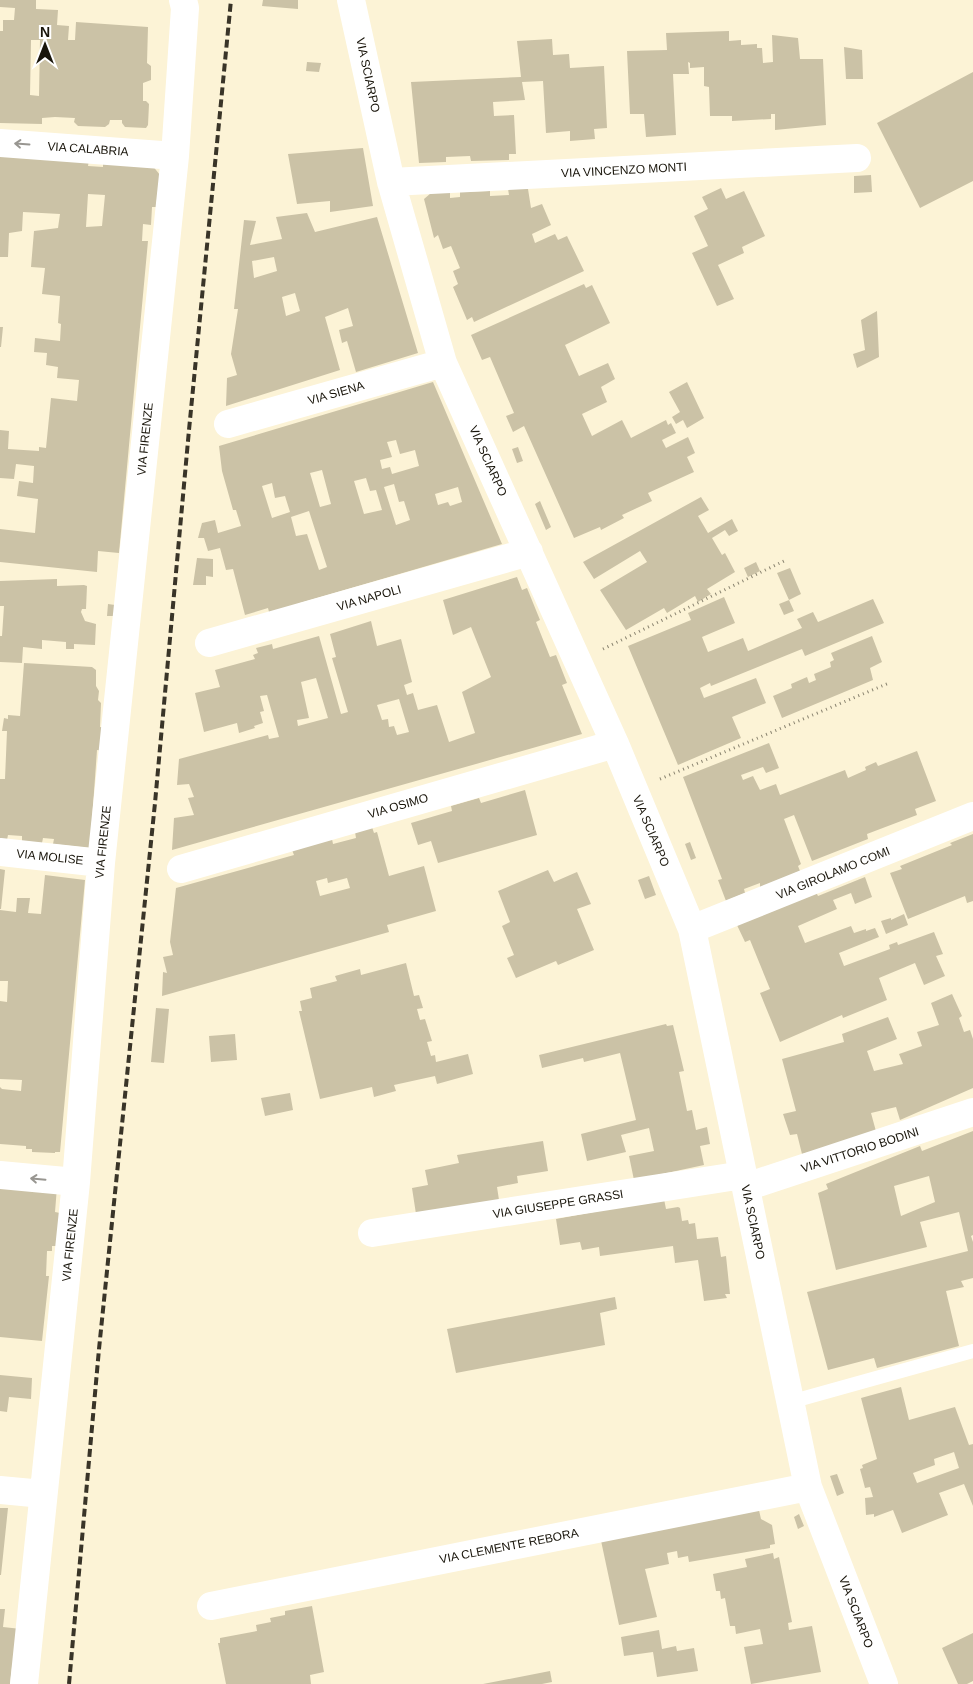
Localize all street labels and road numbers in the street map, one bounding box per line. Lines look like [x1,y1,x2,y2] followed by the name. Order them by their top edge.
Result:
[353,36,383,114] street label: VIA SCIARPO
[47,139,129,159] street label: VIA CALABRIA
[561,160,687,180] street label: VIA VINCENZO MONTI
[306,378,366,408] street label: VIA SIENA
[134,402,156,476] street label: VIA FIRENZE
[466,423,510,499] street label: VIA SCIARPO
[335,582,403,614] street label: VIA NAPOLI
[366,791,430,821] street label: VIA OSIMO
[630,793,672,869] street label: VIA SCIARPO
[92,805,114,879] street label: VIA FIRENZE
[774,844,892,902] street label: VIA GIROLAMO COMI
[16,847,84,867] street label: VIA MOLISE
[799,1124,921,1176] street label: VIA VITTORIO BODINI
[738,1183,768,1261] street label: VIA SCIARPO
[492,1187,624,1221] street label: VIA GIUSEPPE GRASSI
[59,1208,81,1282] street label: VIA FIRENZE
[438,1526,580,1566] street label: VIA CLEMENTE REBORA
[836,1574,876,1650] street label: VIA SCIARPO

